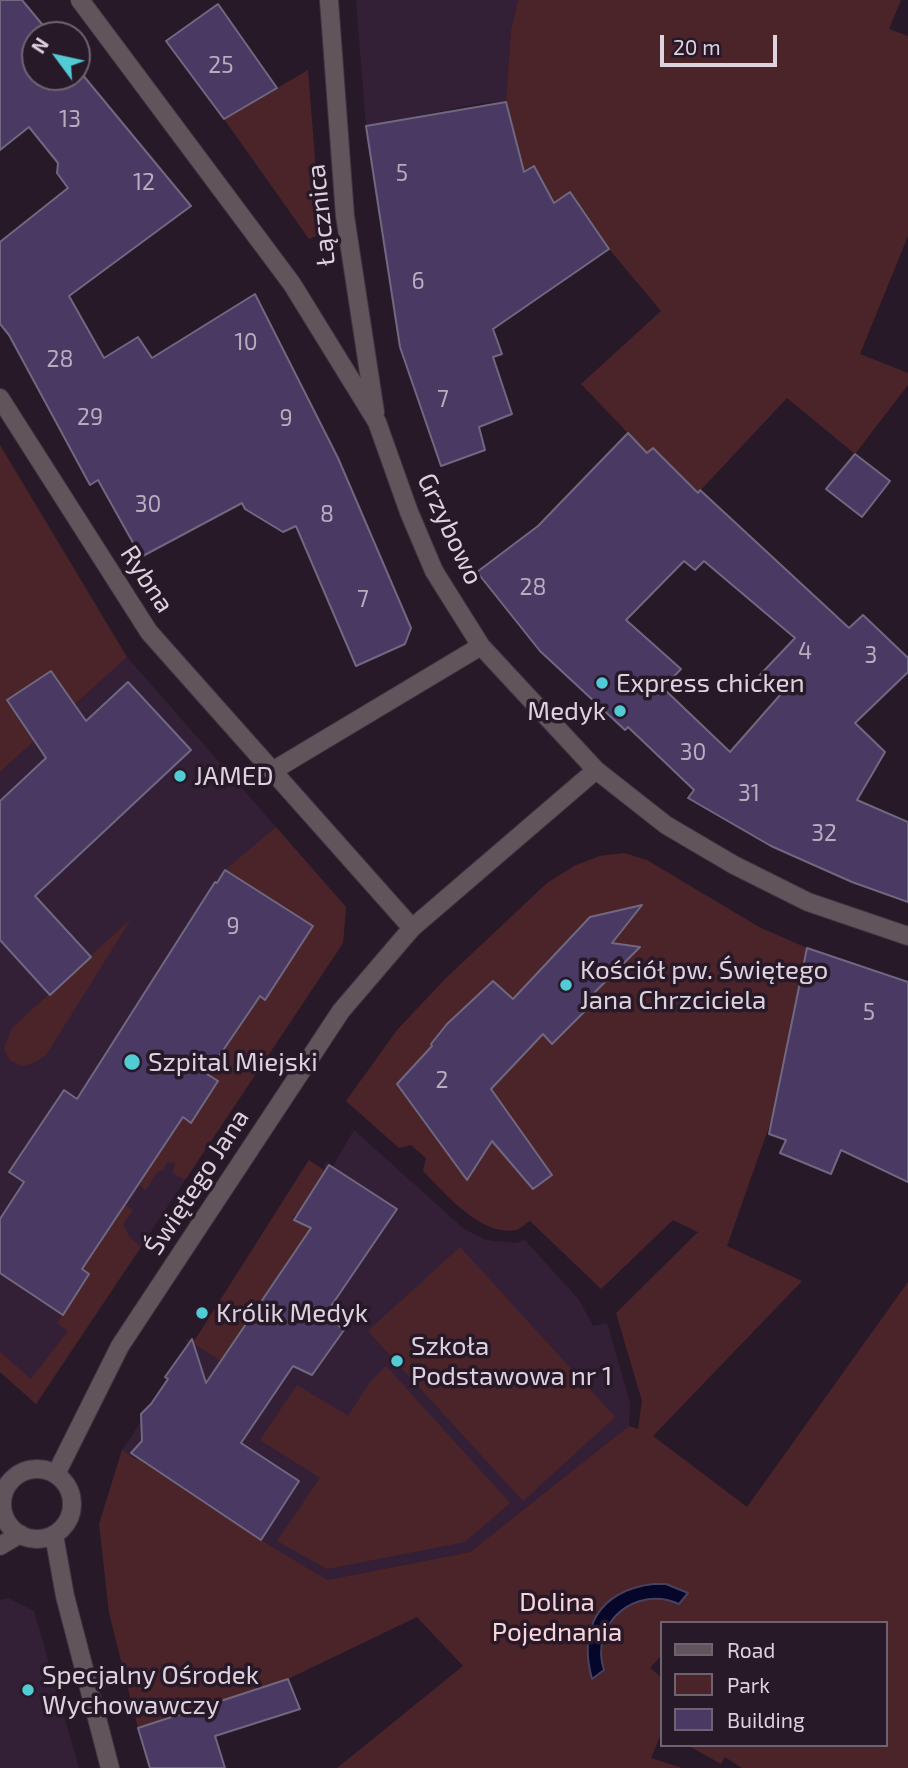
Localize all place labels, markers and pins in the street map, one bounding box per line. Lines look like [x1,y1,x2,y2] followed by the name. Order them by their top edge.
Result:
[616,667,805,699] place label: Express chicken
[594,675,610,691] marker: Express chicken
[527,695,606,727] place label: Medyk
[612,703,628,719] marker: Medyk
[194,760,274,792] place label: JAMED
[172,768,188,784] marker: JAMED
[580,954,828,1016] place label: Kościół pw. Świętego Jana Chrzciciela
[558,977,574,993] marker: Kościół pw. Świętego Jana Chrzciciela
[148,1046,318,1078] place label: Szpital Miejski
[122,1052,142,1072] marker: Szpital Miejski
[216,1297,368,1329] place label: Królik Medyk
[194,1305,210,1321] marker: Królik Medyk
[411,1330,612,1392] place label: Szkoła Podstawowa nr 1
[389,1353,405,1369] marker: Szkoła Podstawowa nr 1
[42,1659,259,1720] place label: Specjalny Ośrodek Wychowawczy
[20,1682,36,1698] marker: Specjalny Ośrodek Wychowawczy

